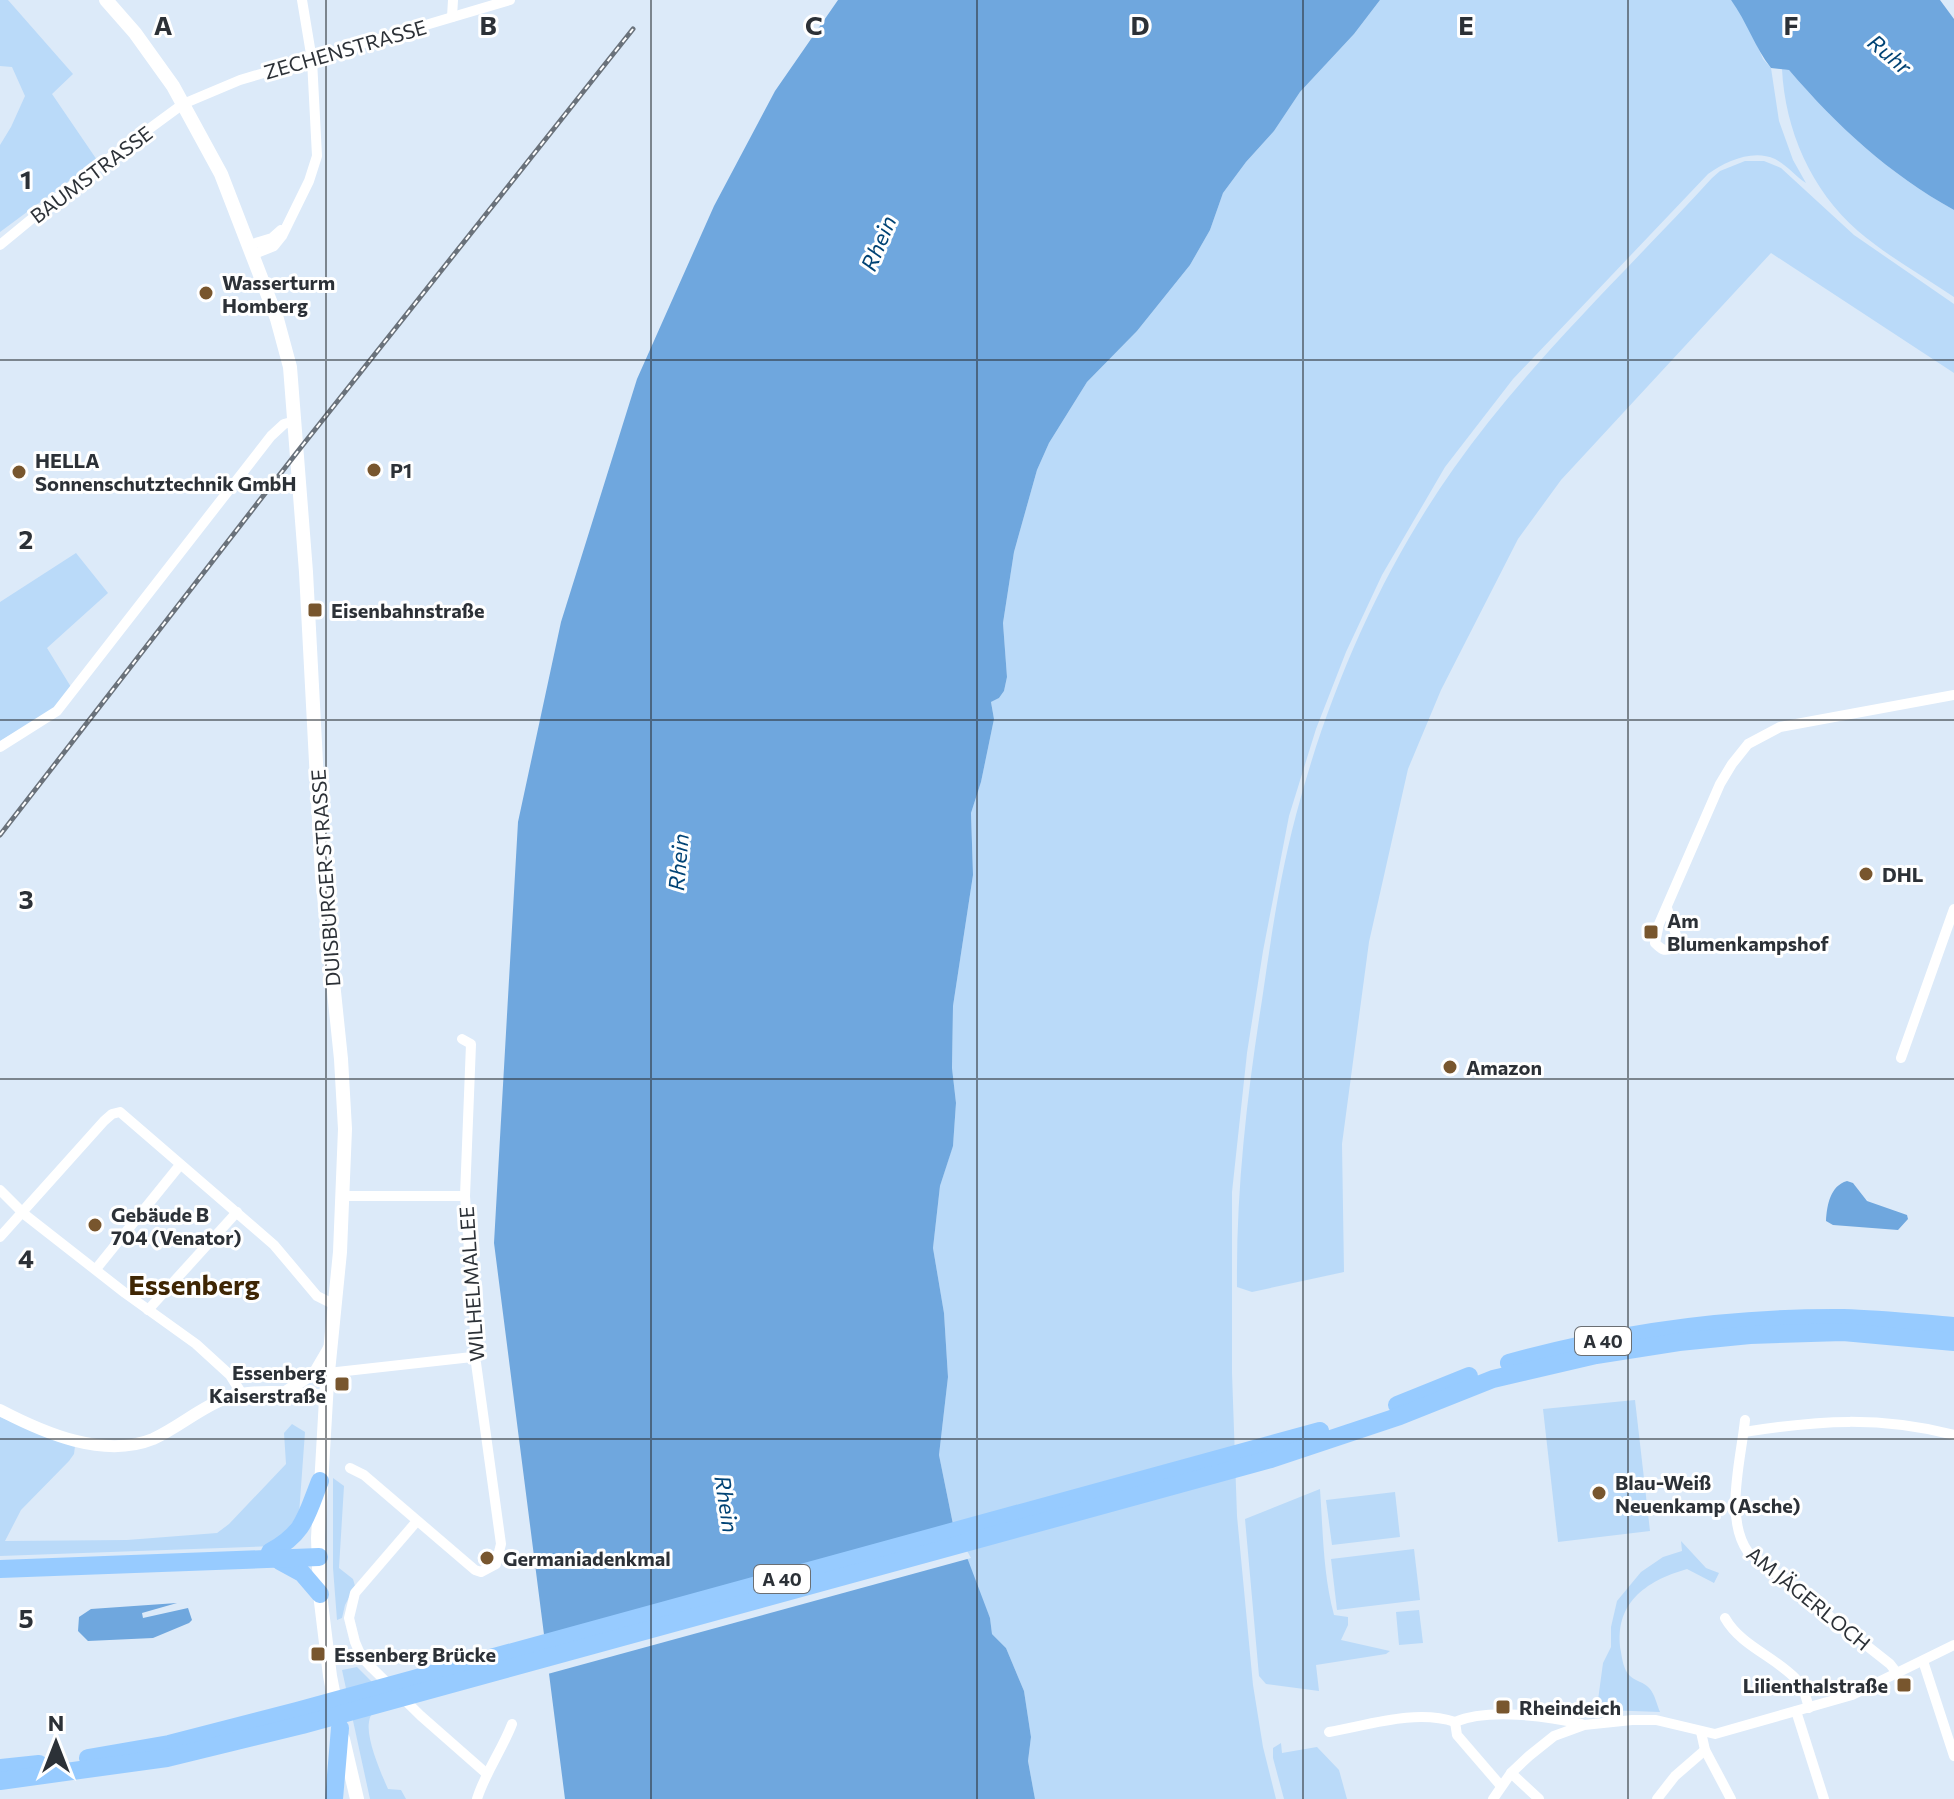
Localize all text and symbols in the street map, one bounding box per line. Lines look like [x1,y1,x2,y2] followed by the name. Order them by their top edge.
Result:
[154,9,173,40] text: A
[479,9,497,40] text: B
[805,9,823,40] text: C
[1130,9,1150,40] text: D
[1458,9,1474,40] text: E
[1783,9,1799,40] text: F
[261,14,429,84] street label: ZECHENSTRASSE
[1863,28,1918,81] water label: Ruhr
[25,120,157,228] street label: BAUMSTRASSE
[20,163,32,194] text: 1
[854,211,902,275] water label: Rhein
[222,270,335,317] place label: Wasserturm Homberg
[197,284,215,302] marker: Wasserturm Homberg
[35,448,296,495] place label: HELLA Sonnenschutztechnik GmbH
[390,458,412,482] place label: P1
[365,461,383,479] marker: P1
[10,463,28,481] marker: HELLA Sonnenschutztechnik GmbH
[19,523,33,554] text: 2
[331,598,484,622] place label: Eisenbahnstraße
[306,601,324,619] marker: Eisenbahnstraße
[305,768,345,988] street label: DUISBURGER STRASSE
[662,832,694,892] water label: Rhein
[1882,862,1924,886] place label: DHL
[1857,865,1875,883] marker: DHL
[18,883,34,914] text: 3
[1667,908,1830,955] place label: Am Blumenkampshof
[1642,923,1660,941] marker: Am Blumenkampshof
[1466,1055,1542,1079] place label: Amazon
[1441,1058,1459,1076] marker: Amazon
[111,1202,242,1249] place label: Gebäude B 704 (Venator)
[454,1206,488,1362] street label: WILHELMALLEE
[86,1216,104,1234] marker: Gebäude B 704 (Venator)
[18,1242,34,1273] text: 4
[128,1267,260,1301] district label: Essenberg
[1575,1327,1631,1355] road number: A 40
[209,1360,326,1407] place label: Essenberg Kaiserstraße
[333,1375,351,1393] marker: Essenberg Kaiserstraße
[1615,1470,1800,1517] place label: Blau-Weiß Neuenkamp (Asche)
[709,1474,745,1534] water label: Rhein
[1590,1484,1608,1502] marker: Blau-Weiß Neuenkamp (Asche)
[1742,1541,1876,1655] street label: AM JÄGERLOCH
[503,1546,671,1570] place label: Germaniadenkmal
[478,1549,496,1567] marker: Germaniadenkmal
[754,1565,810,1593] road number: A 40
[18,1602,34,1633] text: 5
[334,1642,496,1666] place label: Essenberg Brücke
[309,1645,327,1663] marker: Essenberg Brücke
[1743,1673,1888,1697] place label: Lilienthalstraße
[1895,1676,1913,1694] marker: Lilienthalstraße
[1519,1695,1621,1719] place label: Rheindeich
[1494,1698,1512,1716] marker: Rheindeich
[16,1703,96,1783] north arrow
[48,1709,64,1736] text: N

